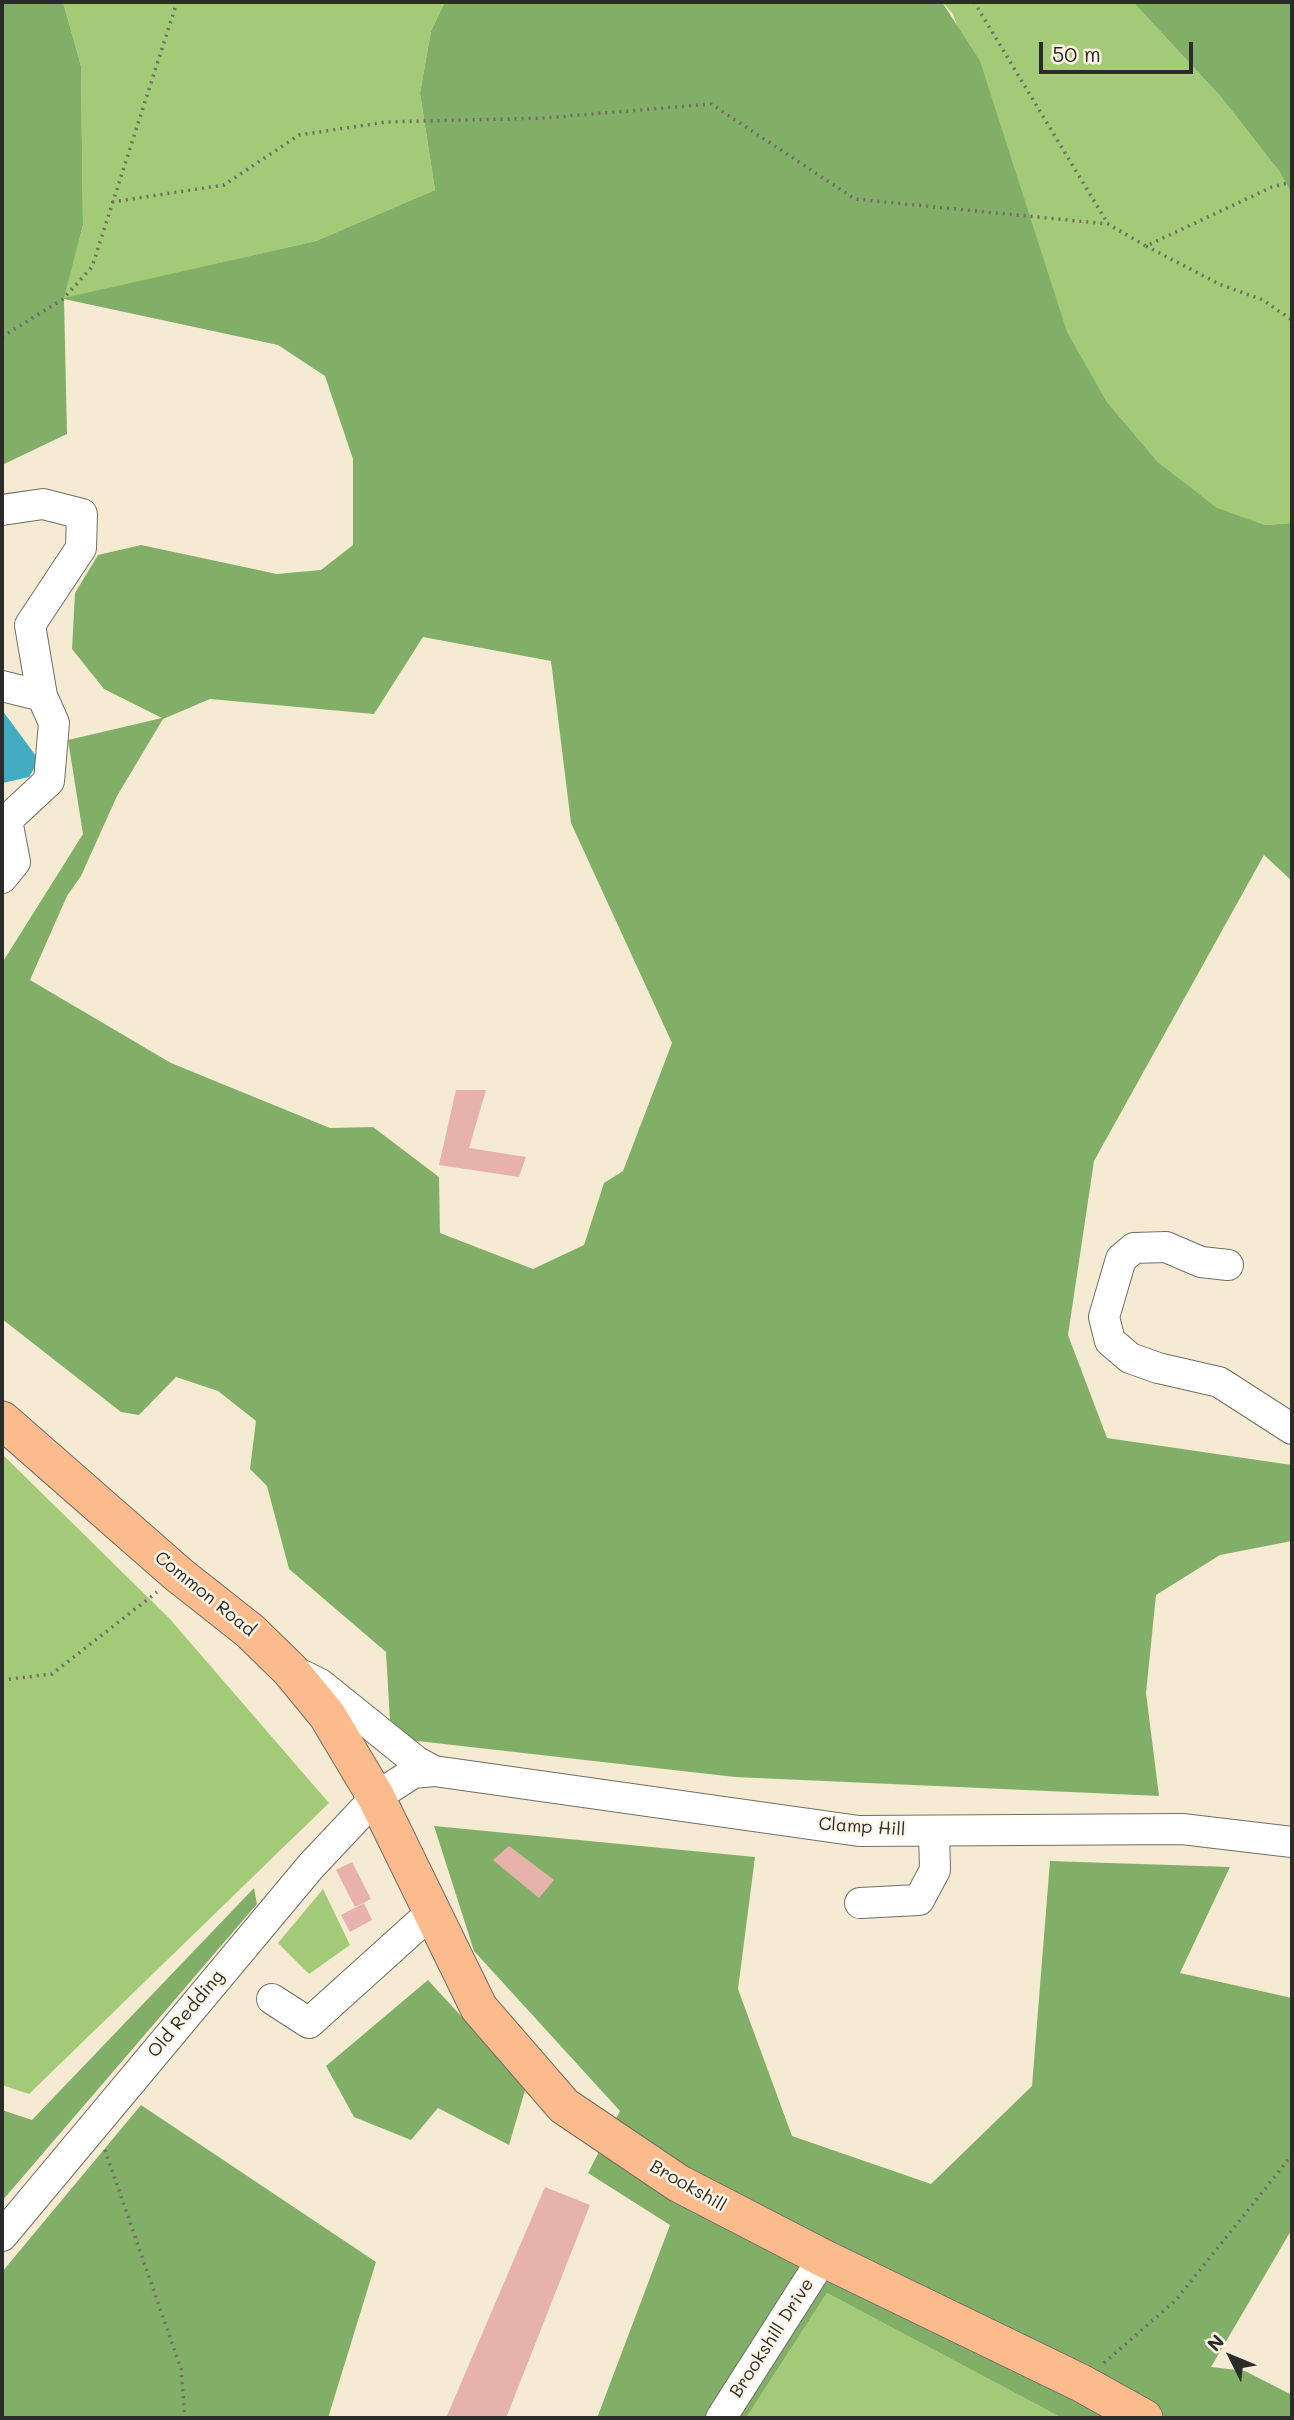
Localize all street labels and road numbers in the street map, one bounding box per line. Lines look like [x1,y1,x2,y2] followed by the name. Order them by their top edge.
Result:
[150,1547,260,1641] street label: Common Road
[818,1813,906,1841] street label: Clamp Hill
[143,1966,229,2062] street label: Old Redding
[646,2156,730,2216] street label: Brookshill
[725,2274,819,2402] street label: Brookshill Drive

